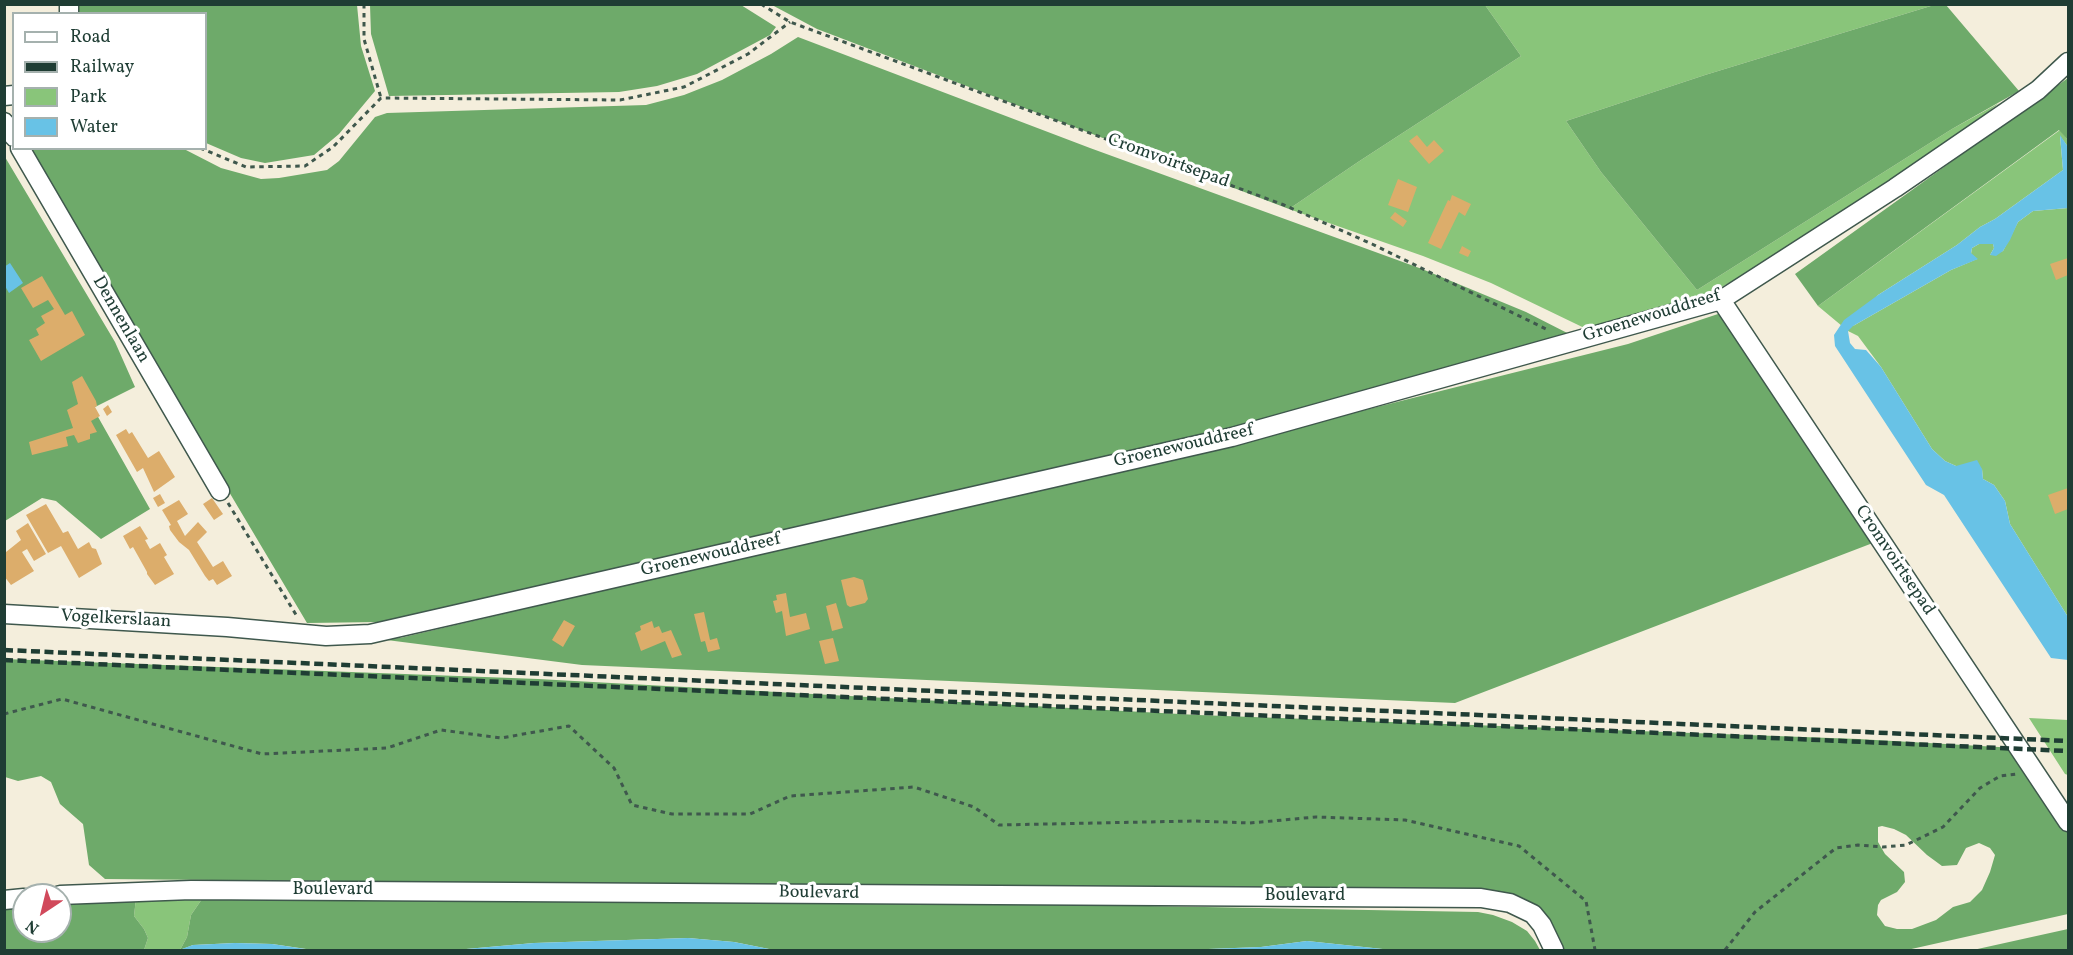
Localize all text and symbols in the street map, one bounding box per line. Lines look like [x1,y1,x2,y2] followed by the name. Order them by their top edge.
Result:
[12,12,207,150] legend
[70,25,111,50] text: Road
[70,55,134,80] text: Railway
[70,85,107,110] text: Park
[70,115,118,140] text: Water
[1104,130,1232,194] street label: Cromvoirtsepad
[87,273,153,367] street label: Dennenlaan
[1581,286,1723,348] street label: Groenewouddreef
[1112,420,1256,474] street label: Groenewouddreef
[1849,502,1939,620] street label: Cromvoirtsepad
[639,529,783,583] street label: Groenewouddreef
[60,606,172,634] street label: Vogelkerslaan
[293,880,373,902] street label: Boulevard
[778,882,860,906] street label: Boulevard
[12,883,72,943] north arrow
[1265,886,1345,908] street label: Boulevard
[22,914,44,938] text: N

